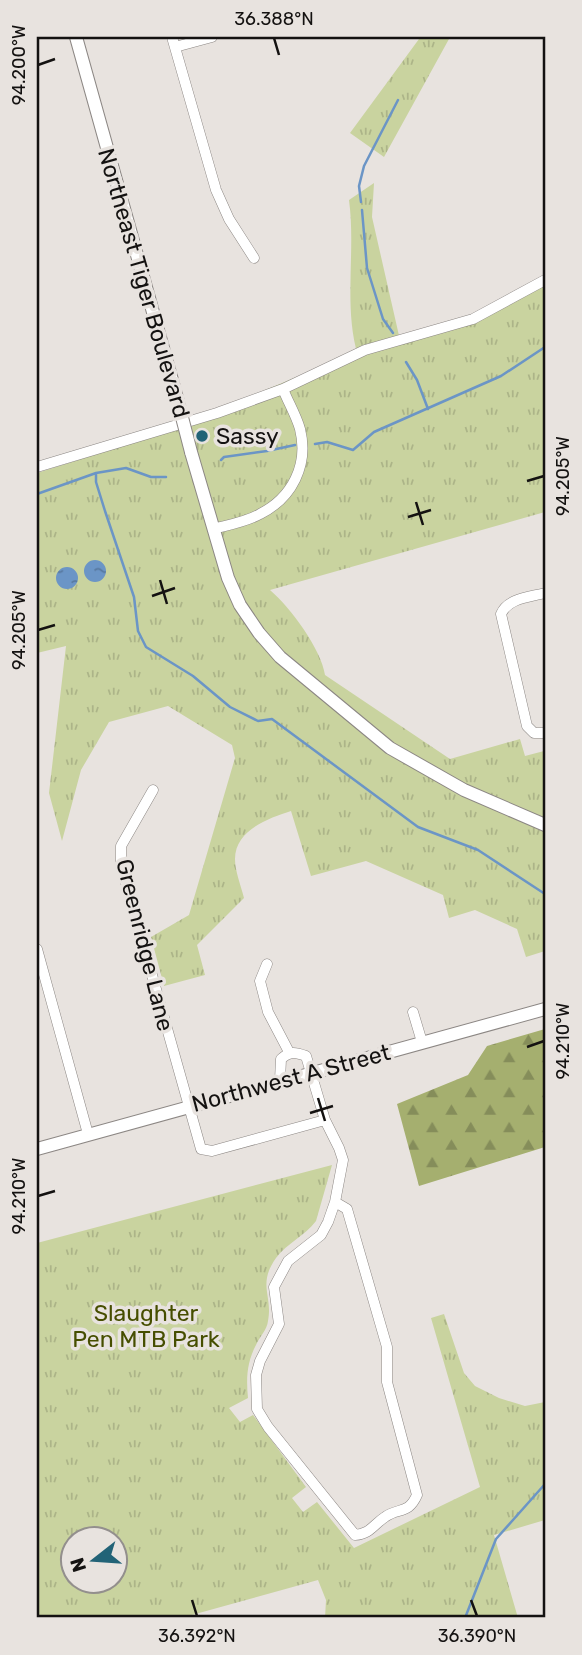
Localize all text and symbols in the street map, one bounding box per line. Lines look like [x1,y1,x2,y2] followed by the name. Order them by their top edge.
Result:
[234,8,314,30] text: 36.388°N
[8,25,30,105] text: 94.200°W
[92,145,196,421] street label: Northeast Tiger Boulevard
[216,422,279,450] place label: Sassy
[194,428,210,444] marker: Sassy
[552,436,574,516] text: 94.205°W
[8,590,30,670] text: 94.205°W
[110,856,180,1034] street label: Greenridge Lane
[552,1003,574,1079] text: 94.210°W
[189,1038,393,1118] street label: Northwest A Street
[8,1158,30,1234] text: 94.210°W
[72,1299,220,1353] park label: Slaughter Pen MTB Park
[60,1526,130,1596] north arrow
[65,1555,91,1575] text: N
[158,1625,236,1647] text: 36.392°N
[438,1625,516,1647] text: 36.390°N

